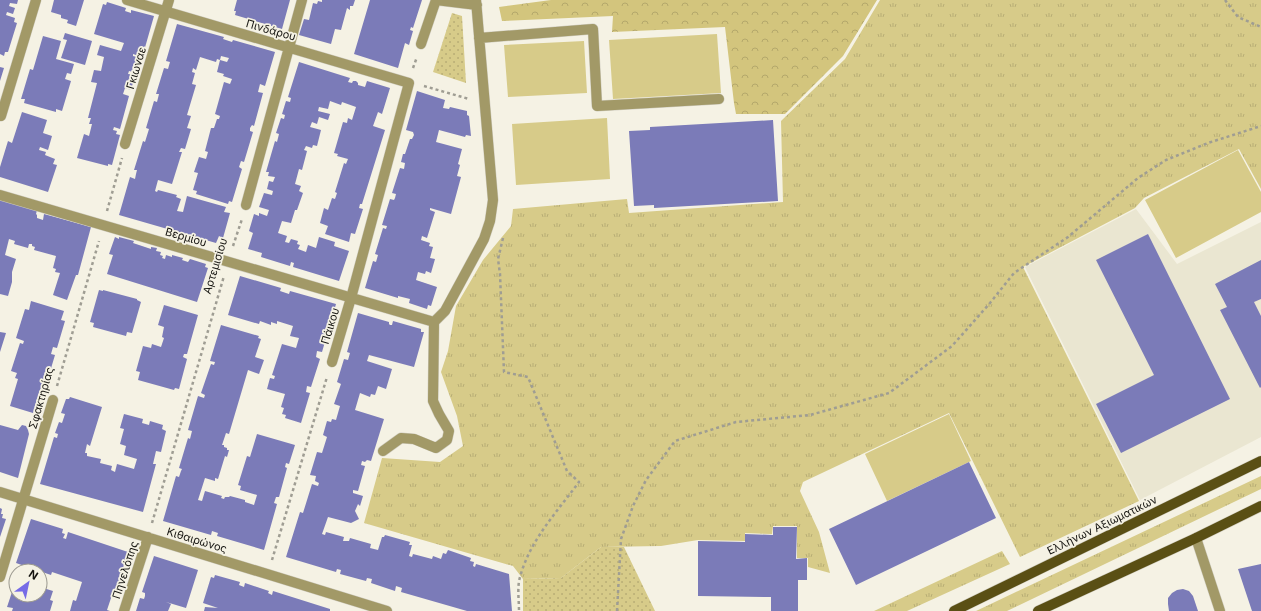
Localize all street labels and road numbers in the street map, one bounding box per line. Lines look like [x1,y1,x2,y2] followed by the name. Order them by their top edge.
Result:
[244,16,298,44] street label: Πινδάρου
[123,45,149,91] street label: Γκιωναε
[164,224,208,250] street label: Βερμίου
[200,236,230,296] street label: Αρτεμισίου
[318,306,342,346] street label: Πάικου
[25,365,57,431] street label: Σφακτηρίας
[1045,492,1160,558] street label: Ελλήνων Αξιωματικών
[165,524,229,556] street label: Κιθαιρώνος
[109,539,141,601] street label: Πηνελόπης

